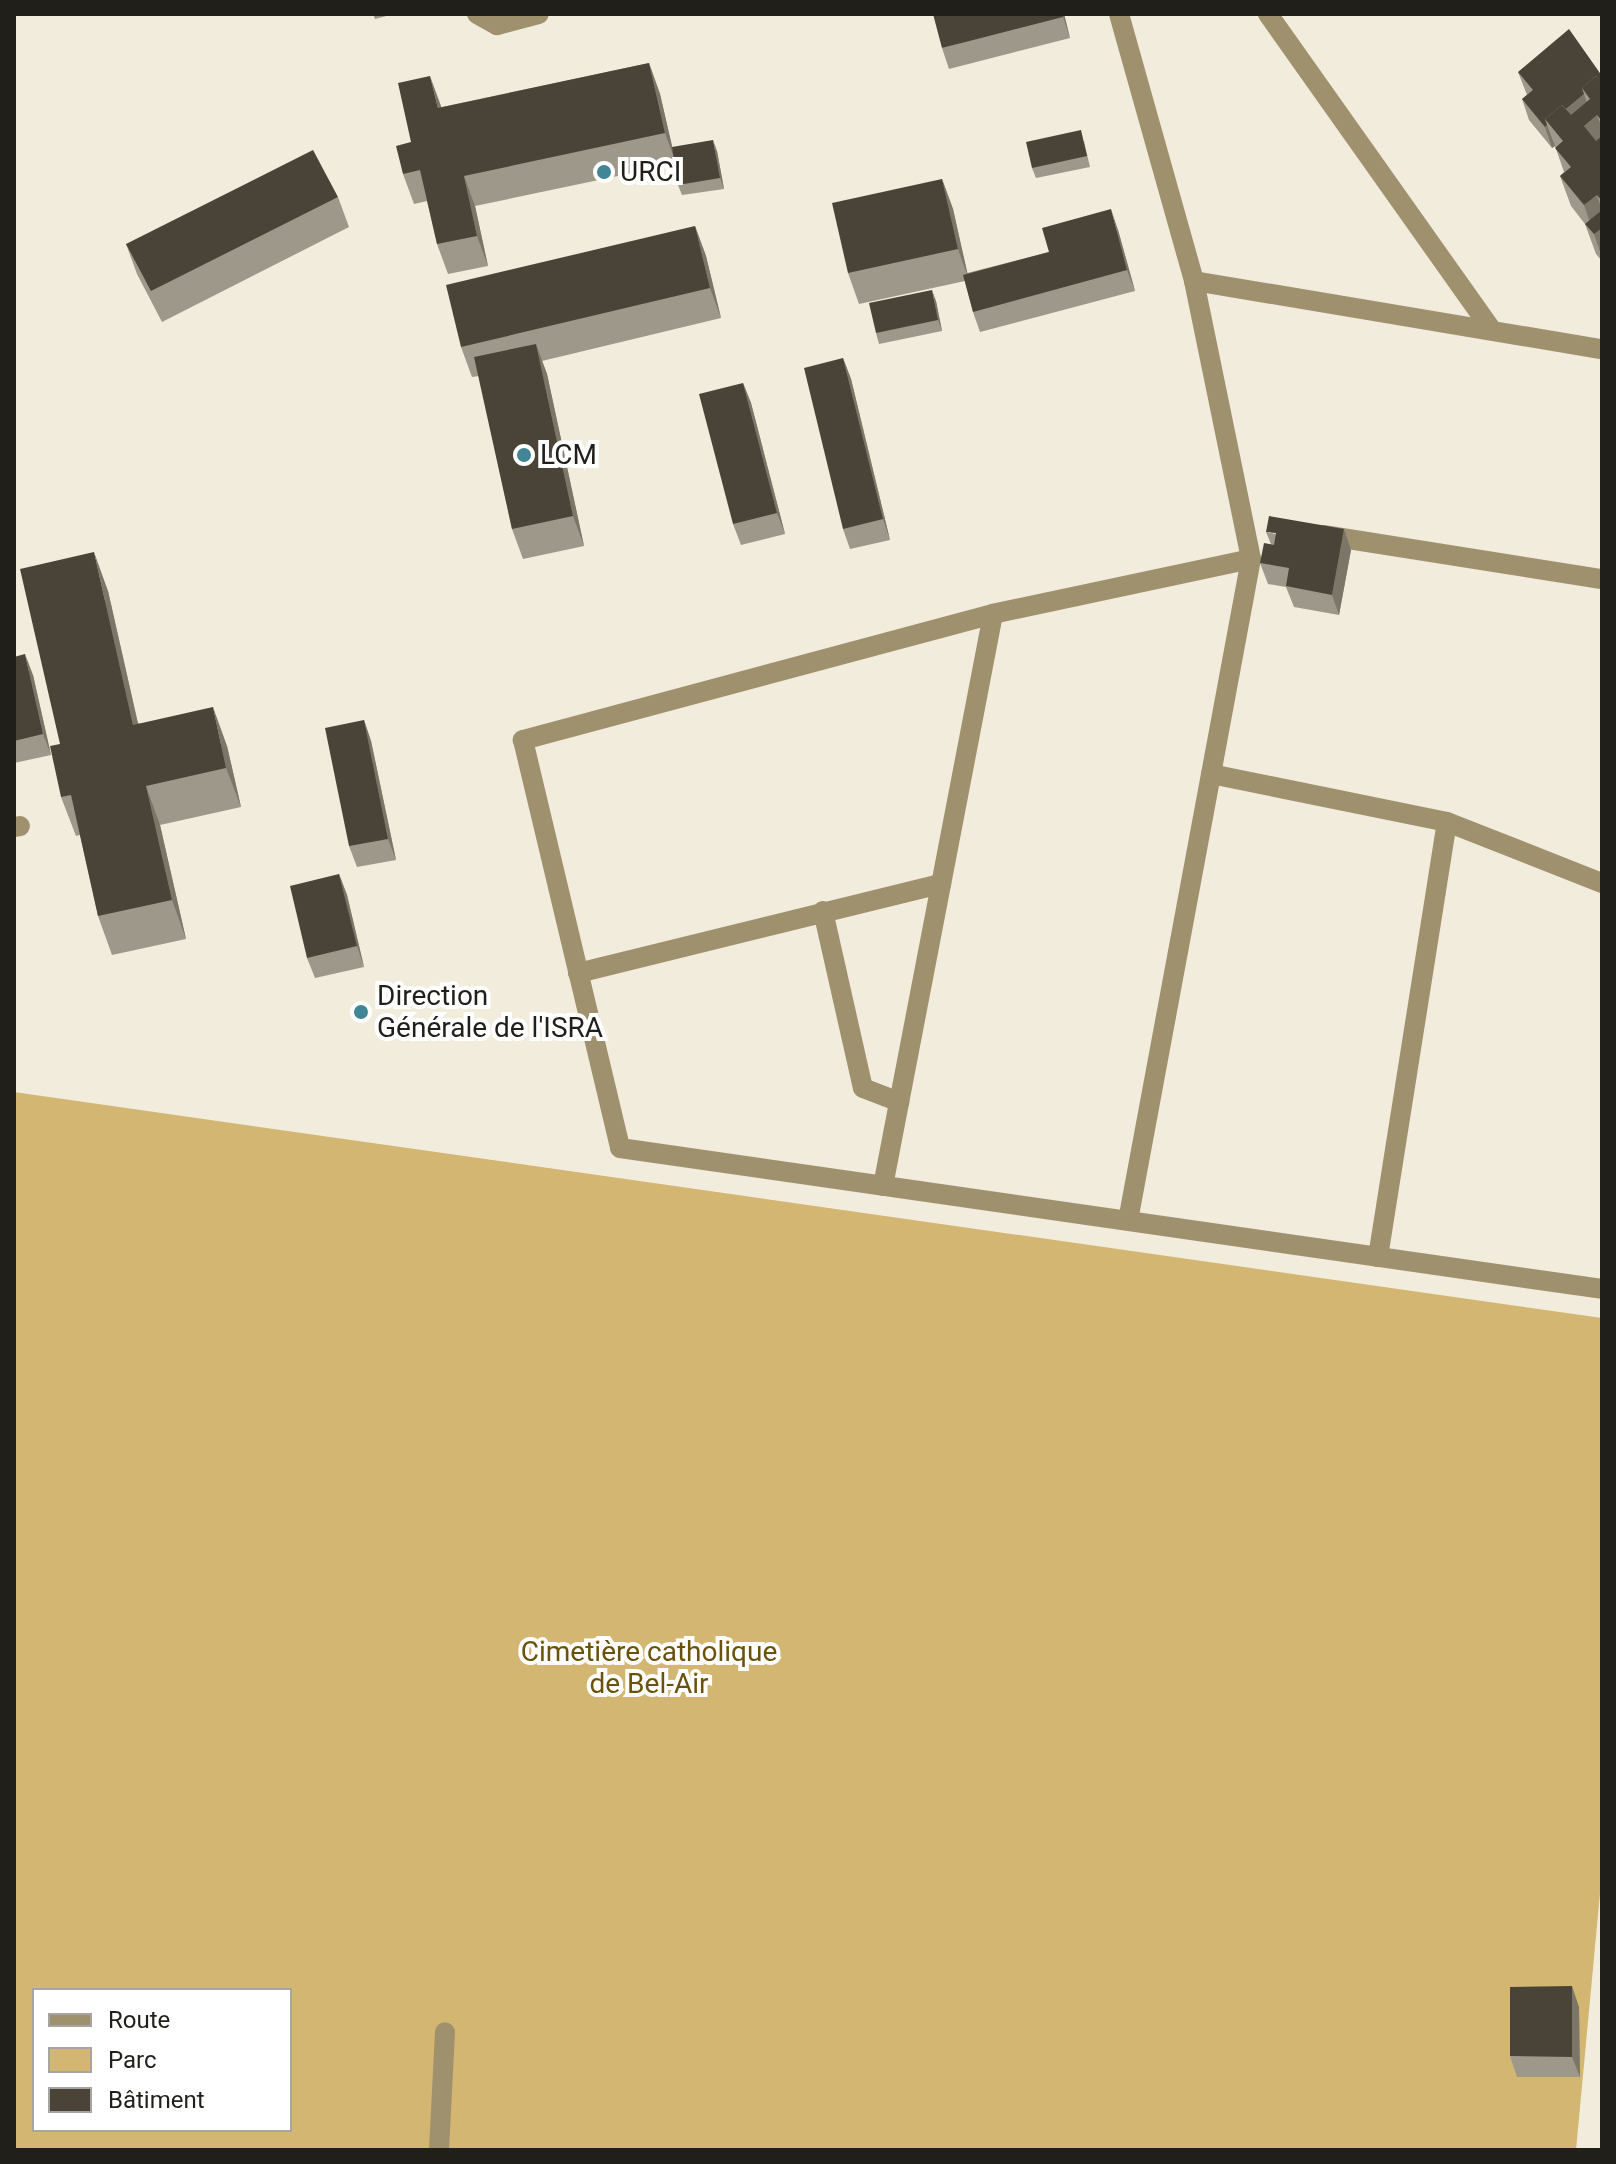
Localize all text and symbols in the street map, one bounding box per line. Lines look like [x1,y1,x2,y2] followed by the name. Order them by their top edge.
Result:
[620,155,681,189] place label: URCI
[595,163,613,181] marker: URCI
[540,438,597,472] place label: LCM
[515,446,533,464] marker: LCM
[377,979,603,1045] place label: Direction Générale de l'ISRA
[352,1003,370,1021] marker: Direction Générale de l'ISRA
[521,1635,777,1701] park label: Cimetière catholique de Bel-Air
[32,1988,292,2132] legend
[108,2006,170,2034] text: Route
[108,2046,157,2074] text: Parc
[108,2086,205,2114] text: Bâtiment

